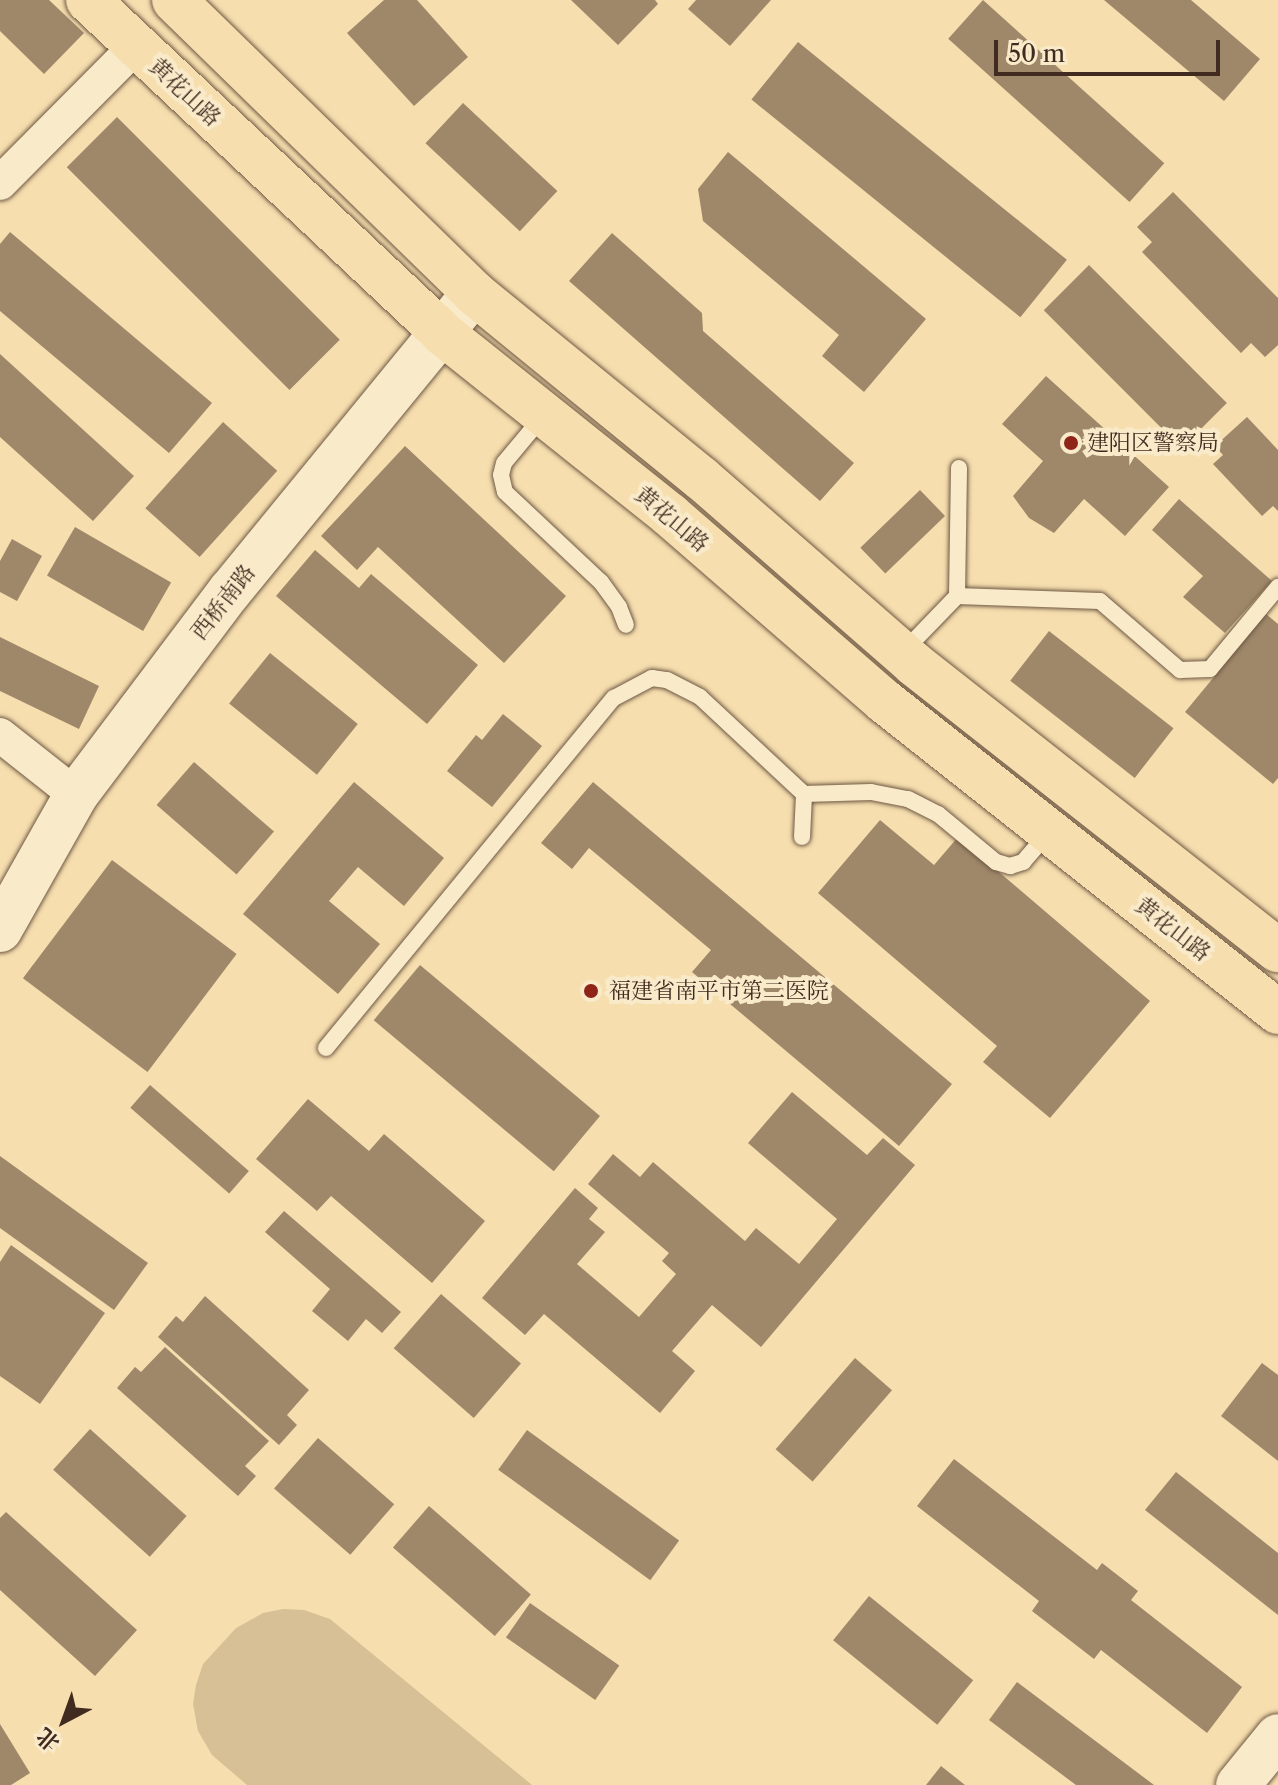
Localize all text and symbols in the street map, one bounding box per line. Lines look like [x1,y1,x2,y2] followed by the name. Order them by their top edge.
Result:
[998,24,1224,74] scale bar
[1008,39,1065,68] text: 50 m
[144,52,226,132] street label: 黄花山路
[1087,430,1219,456] place label: 建阳区警察局
[1062,434,1080,452] marker: 建阳区警察局
[630,481,714,557] street label: 黄花山路
[186,559,260,645] street label: 西桥南路
[1130,892,1216,966] street label: 黄花山路
[609,978,829,1004] place label: 福建省南平市第二医院
[580,980,602,1002] marker: 福建省南平市第二医院
[24,1681,104,1761] north arrow
[31,1722,65,1757] text: 北

